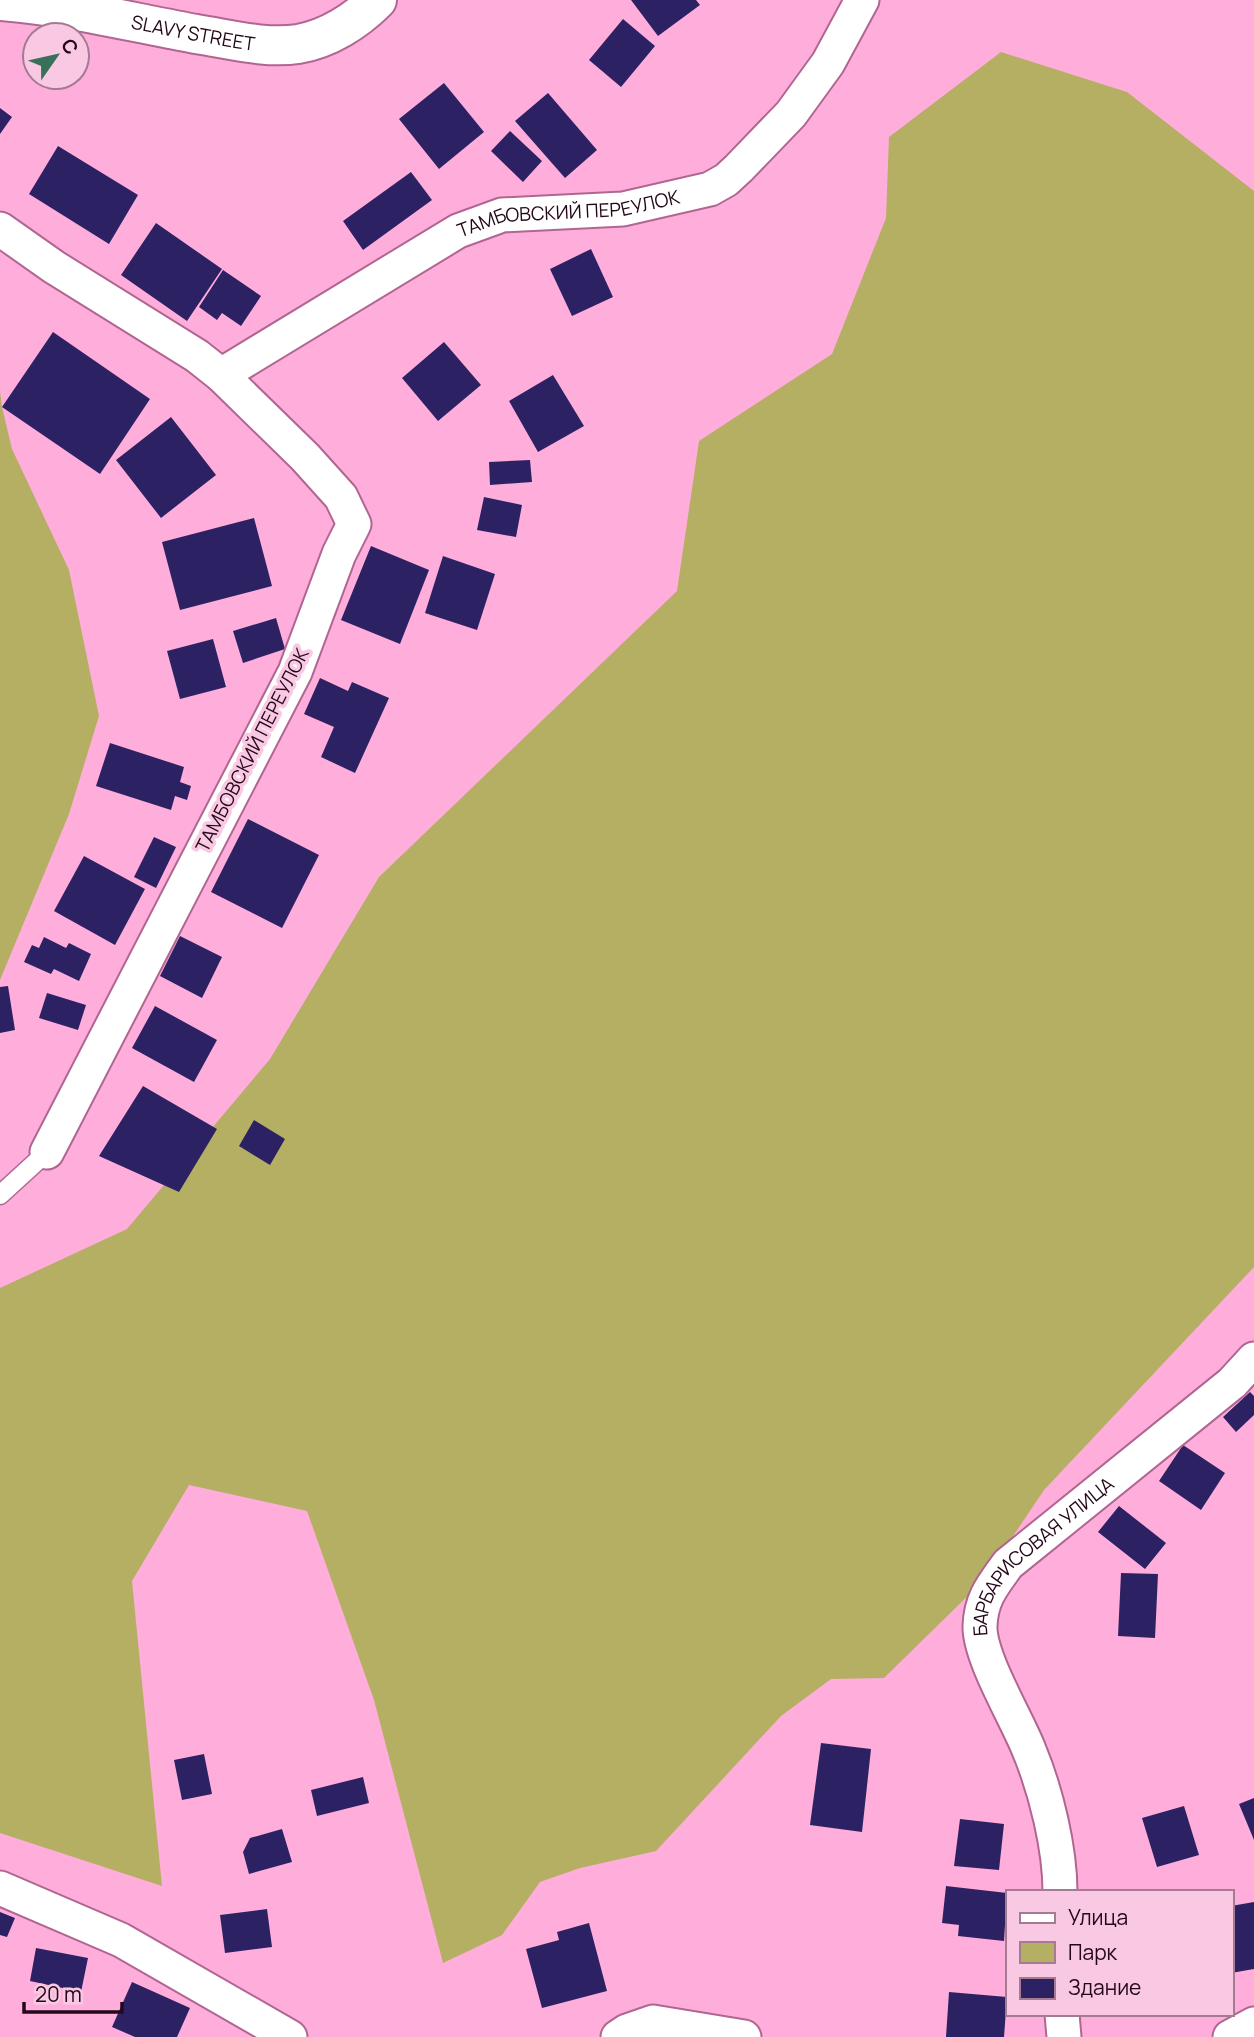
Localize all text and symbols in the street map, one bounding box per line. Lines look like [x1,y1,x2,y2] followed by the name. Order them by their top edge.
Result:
[129,9,257,57] street label: SLAVY STREET
[21,21,91,91] north arrow
[55,33,85,60] text: С
[453,183,683,243] street label: ТАМБОВСКИЙ ПЕРЕУЛОК
[189,643,315,856] street label: ТАМБОВСКИЙ ПЕРЕУЛОК
[967,1471,1119,1637] street label: БАРБАРИСОВАЯ УЛИЦА
[1006,1890,1233,2016] legend
[1068,1903,1128,1931] text: Улица
[1068,1938,1118,1966] text: Парк
[24,1970,122,2014] scale bar
[1068,1973,1141,2001] text: Здание
[35,1980,82,2008] text: 20 m

